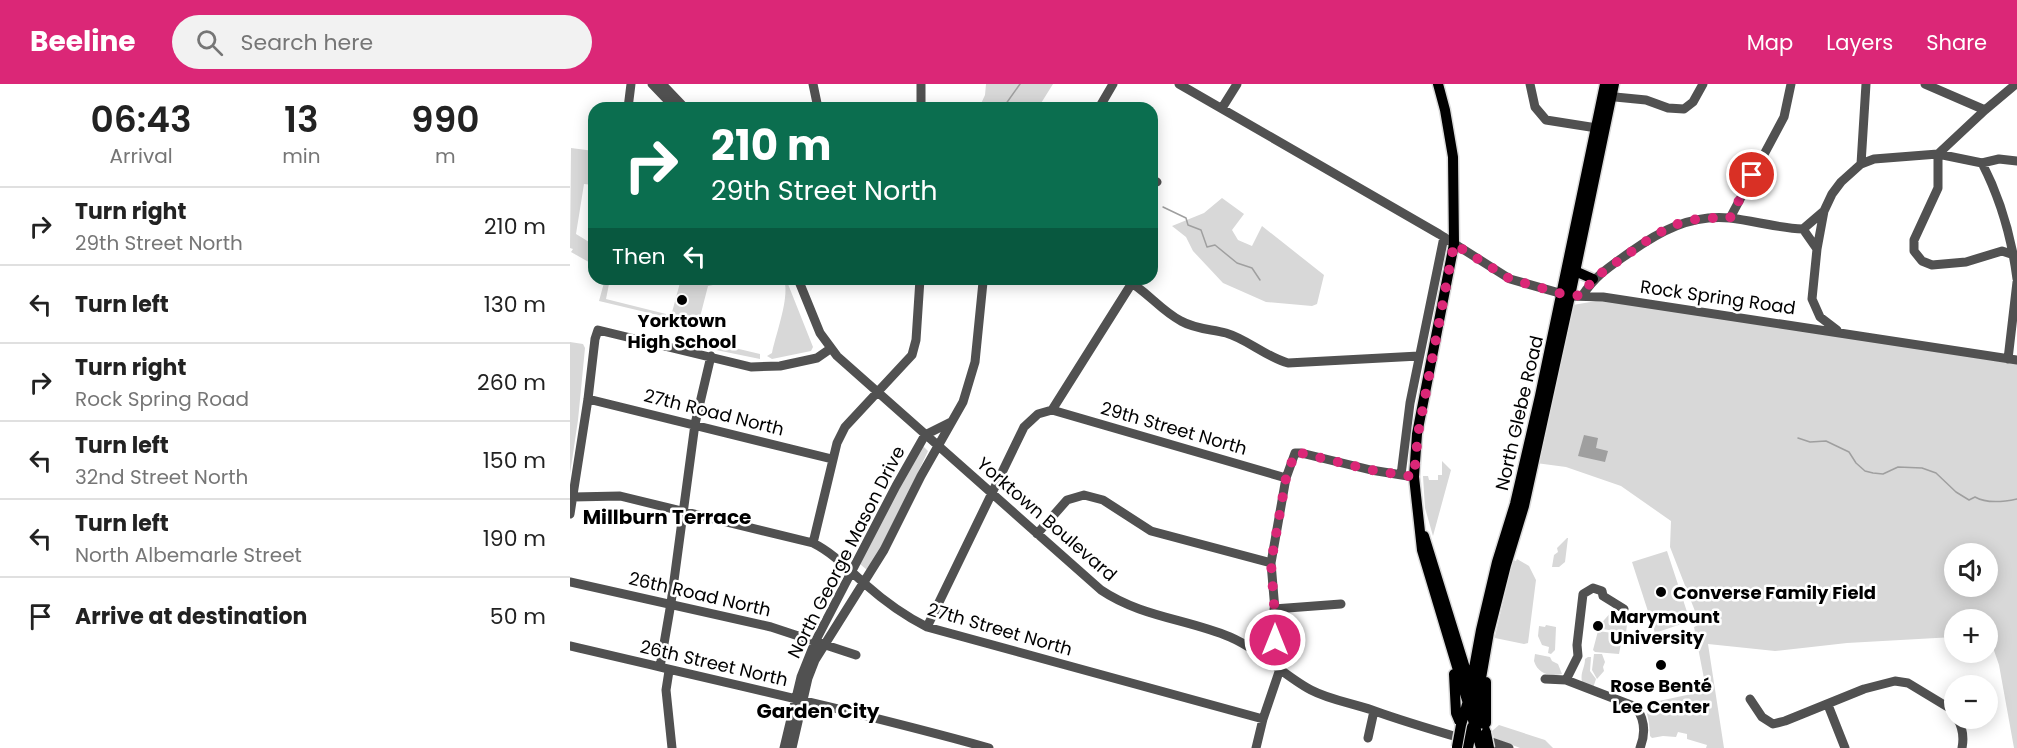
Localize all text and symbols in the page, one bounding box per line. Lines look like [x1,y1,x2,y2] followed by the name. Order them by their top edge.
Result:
[172,15,592,69] search box
[30,22,136,61] text: Beeline
[193,26,226,59] icon: search
[241,27,373,58] text: Search here
[1747,28,1793,57] text: Map
[1826,28,1893,57] text: Layers
[1926,28,1987,57] text: Share
[91,94,192,145] text: 06:43
[284,94,319,145] text: 13
[411,94,479,145] text: 990
[711,116,832,175] text: 210 m
[612,126,690,204] icon: right
[110,142,173,170] text: Arrival
[282,142,321,170] text: min
[435,142,456,170] text: m
[1726,149,1777,200] pin
[1735,158,1768,191] icon: arrive
[711,172,938,209] text: 29th Street North
[75,196,186,227] text: Turn right
[24,210,57,243] icon: right
[484,211,546,242] text: 210 m
[75,229,243,257] text: 29th Street North
[678,240,711,273] icon: left
[612,241,666,272] text: Then
[1639,274,1797,320] street label: Rock Spring Road
[24,288,57,321] icon: left
[75,289,169,320] text: Turn left
[484,289,546,320] text: 130 m
[675,293,689,307] marker: Yorktown High School
[628,308,736,354] place label: Yorktown High School
[1489,333,1549,493] street label: North Glebe Road
[75,352,186,383] text: Turn right
[24,366,57,399] icon: right
[477,367,546,398] text: 260 m
[641,382,787,442] street label: 27th Road North
[75,385,249,413] text: Rock Spring Road
[1098,395,1250,461] street label: 29th Street North
[75,430,169,461] text: Turn left
[781,441,911,663] street label: North George Mason Drive
[24,444,57,477] icon: left
[483,445,546,476] text: 150 m
[972,451,1122,587] street label: Yorktown Boulevard
[75,463,248,491] text: 32nd Street North
[583,503,751,531] district label: Millburn Terrace
[75,508,169,539] text: Turn left
[24,522,57,555] icon: left
[483,523,546,554] text: 190 m
[75,541,302,569] text: North Albemarle Street
[1944,543,1998,729] map controls
[1944,543,1998,597] button: sound
[626,565,774,623] street label: 26th Road North
[1673,580,1876,605] place label: Converse Family Field
[1654,585,1668,599] marker: Converse Family Field
[925,596,1075,662] street label: 27th Street North
[24,600,57,633] icon: arrive
[75,601,307,632] text: Arrive at destination
[490,601,546,632] text: 50 m
[1610,604,1720,650] place label: Marymount University
[1243,608,1307,672] position arrow
[1944,609,1998,663] button: +
[1591,619,1605,633] marker: Marymount University
[638,634,790,692] street label: 26th Street North
[1654,658,1668,672] marker: Rose Benté Lee Center
[1610,673,1712,719] place label: Rose Benté Lee Center
[1944,675,1998,729] button: −
[757,697,880,725] district label: Garden City

